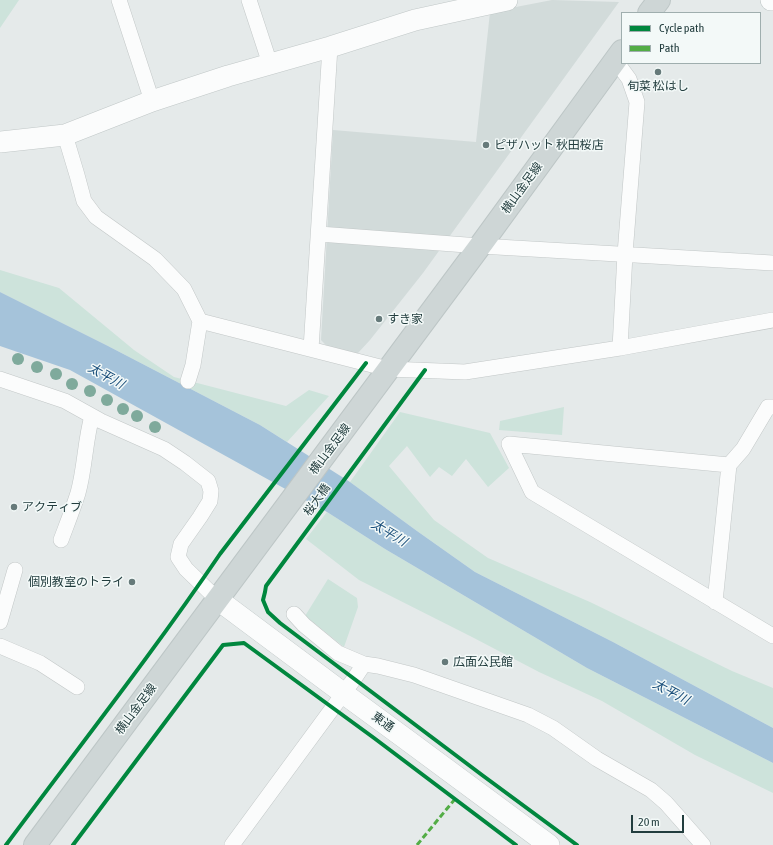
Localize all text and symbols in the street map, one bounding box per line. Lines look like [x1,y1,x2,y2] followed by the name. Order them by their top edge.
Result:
[621,12,761,64] legend
[659,21,704,35] text: Cycle path
[659,41,680,55] text: Path
[653,67,663,77] marker: 旬菜 松はし
[627,79,689,93] place label: 旬菜 松はし
[494,138,604,152] place label: ピザハット 秋田桜店
[481,140,491,150] marker: ピザハット 秋田桜店
[499,159,545,217] street label: 横山金足線
[387,312,423,326] place label: すき家
[374,314,384,324] marker: すき家
[85,360,127,392] water label: 太平川
[306,421,354,477] street label: 横山金足線
[301,481,333,519] street label: 桜大橋
[22,500,82,514] place label: アクティブ
[9,502,19,512] marker: アクティブ
[368,516,410,550] water label: 太平川
[28,575,124,589] place label: 個別教室のトライ
[127,577,137,587] marker: 個別教室のトライ
[453,655,513,669] place label: 広面公民館
[440,657,450,667] marker: 広面公民館
[650,676,692,708] water label: 太平川
[112,681,160,737] street label: 横山金足線
[369,709,397,735] street label: 東通
[633,807,686,833] scale bar
[638,815,660,829] text: 20 m

